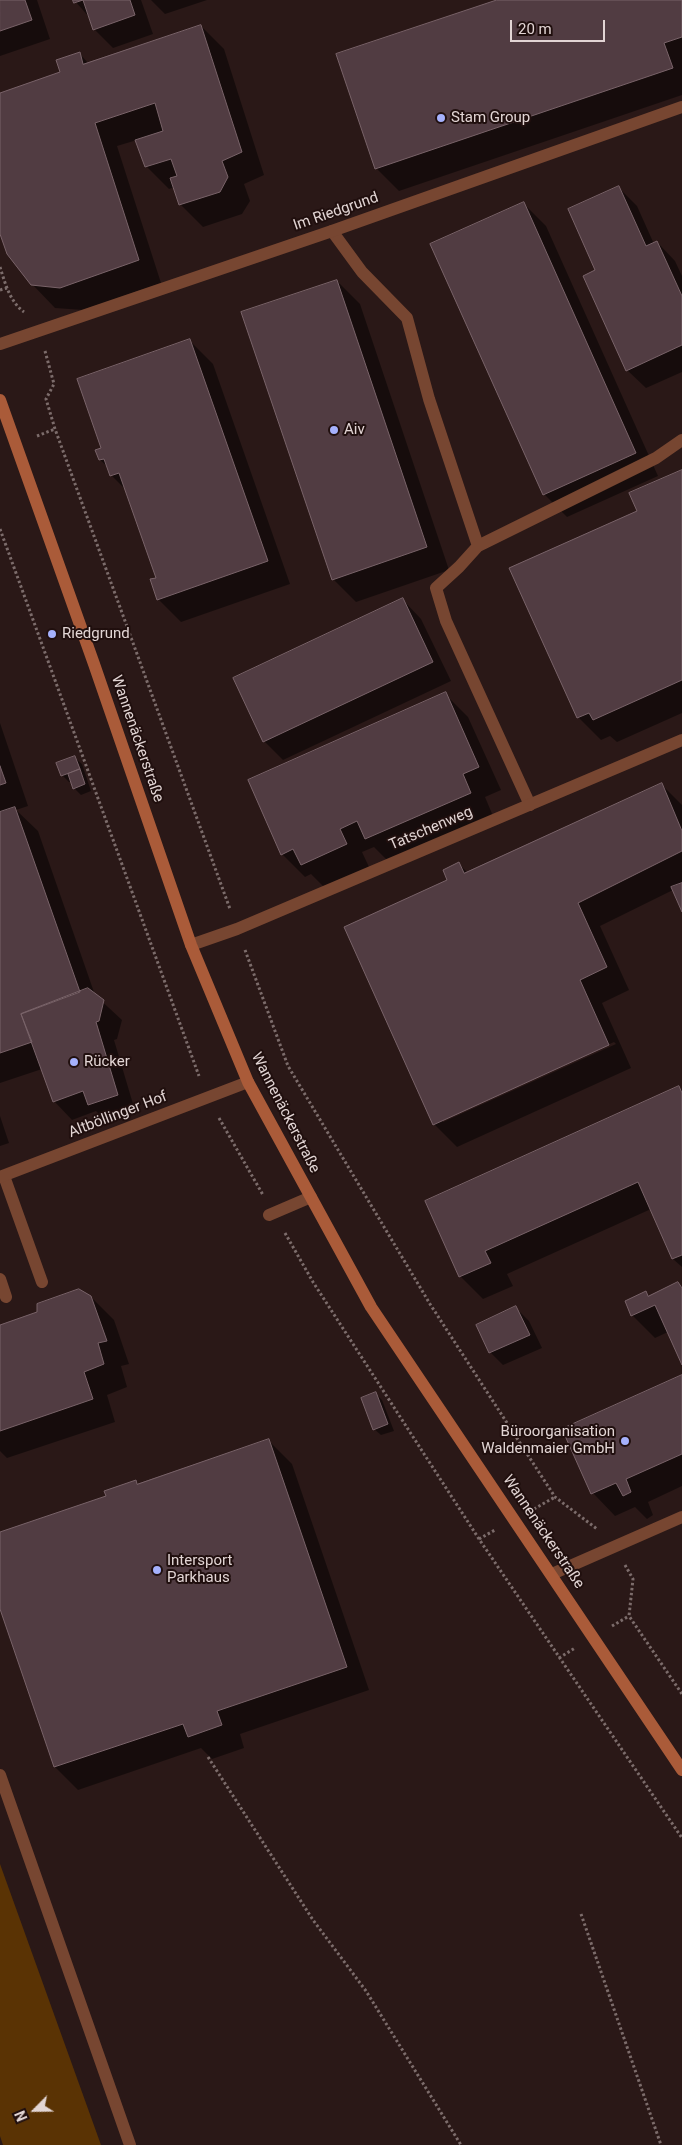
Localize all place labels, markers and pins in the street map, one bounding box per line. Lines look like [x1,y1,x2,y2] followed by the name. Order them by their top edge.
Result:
[451,109,530,127] place label: Stam Group
[435,112,447,124] marker: Stam Group
[344,421,365,439] place label: Aiv
[328,424,340,436] marker: Aiv
[62,625,130,643] place label: Riedgrund
[46,628,58,640] marker: Riedgrund
[84,1053,130,1071] place label: Rücker
[68,1056,80,1068] marker: Rücker
[481,1423,615,1458] place label: Büroorganisation Waldenmaier GmbH
[619,1435,631,1447] marker: Büroorganisation Waldenmaier GmbH
[167,1552,232,1587] place label: Intersport Parkhaus
[151,1564,163,1576] marker: Intersport Parkhaus

